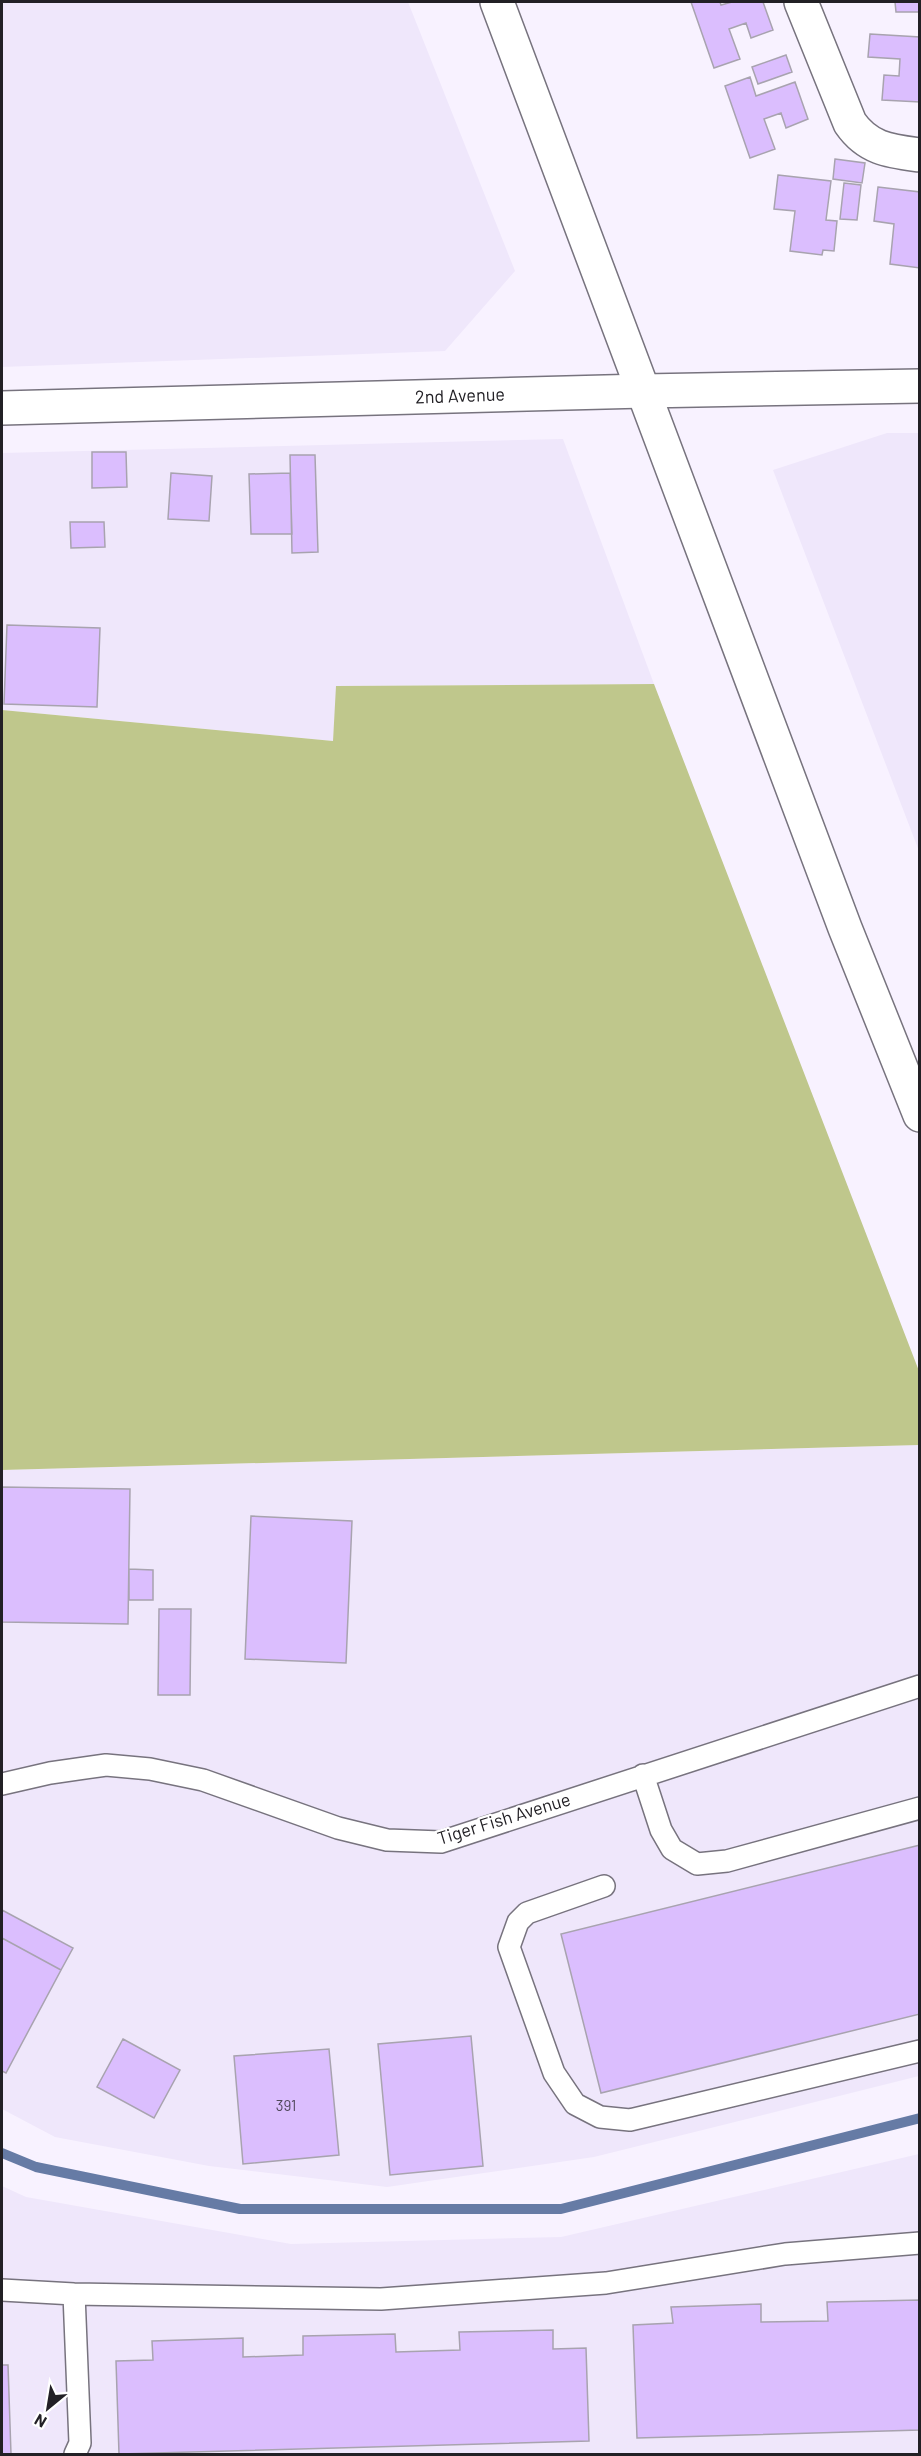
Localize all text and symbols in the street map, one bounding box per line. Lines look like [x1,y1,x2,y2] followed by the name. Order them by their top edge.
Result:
[415,382,505,408] street label: 2nd Avenue
[435,1787,573,1849] street label: Tiger Fish Avenue
[276,2096,296,2114] house number: 391
[18,2378,78,2438] north arrow
[31,2411,50,2432] text: N

